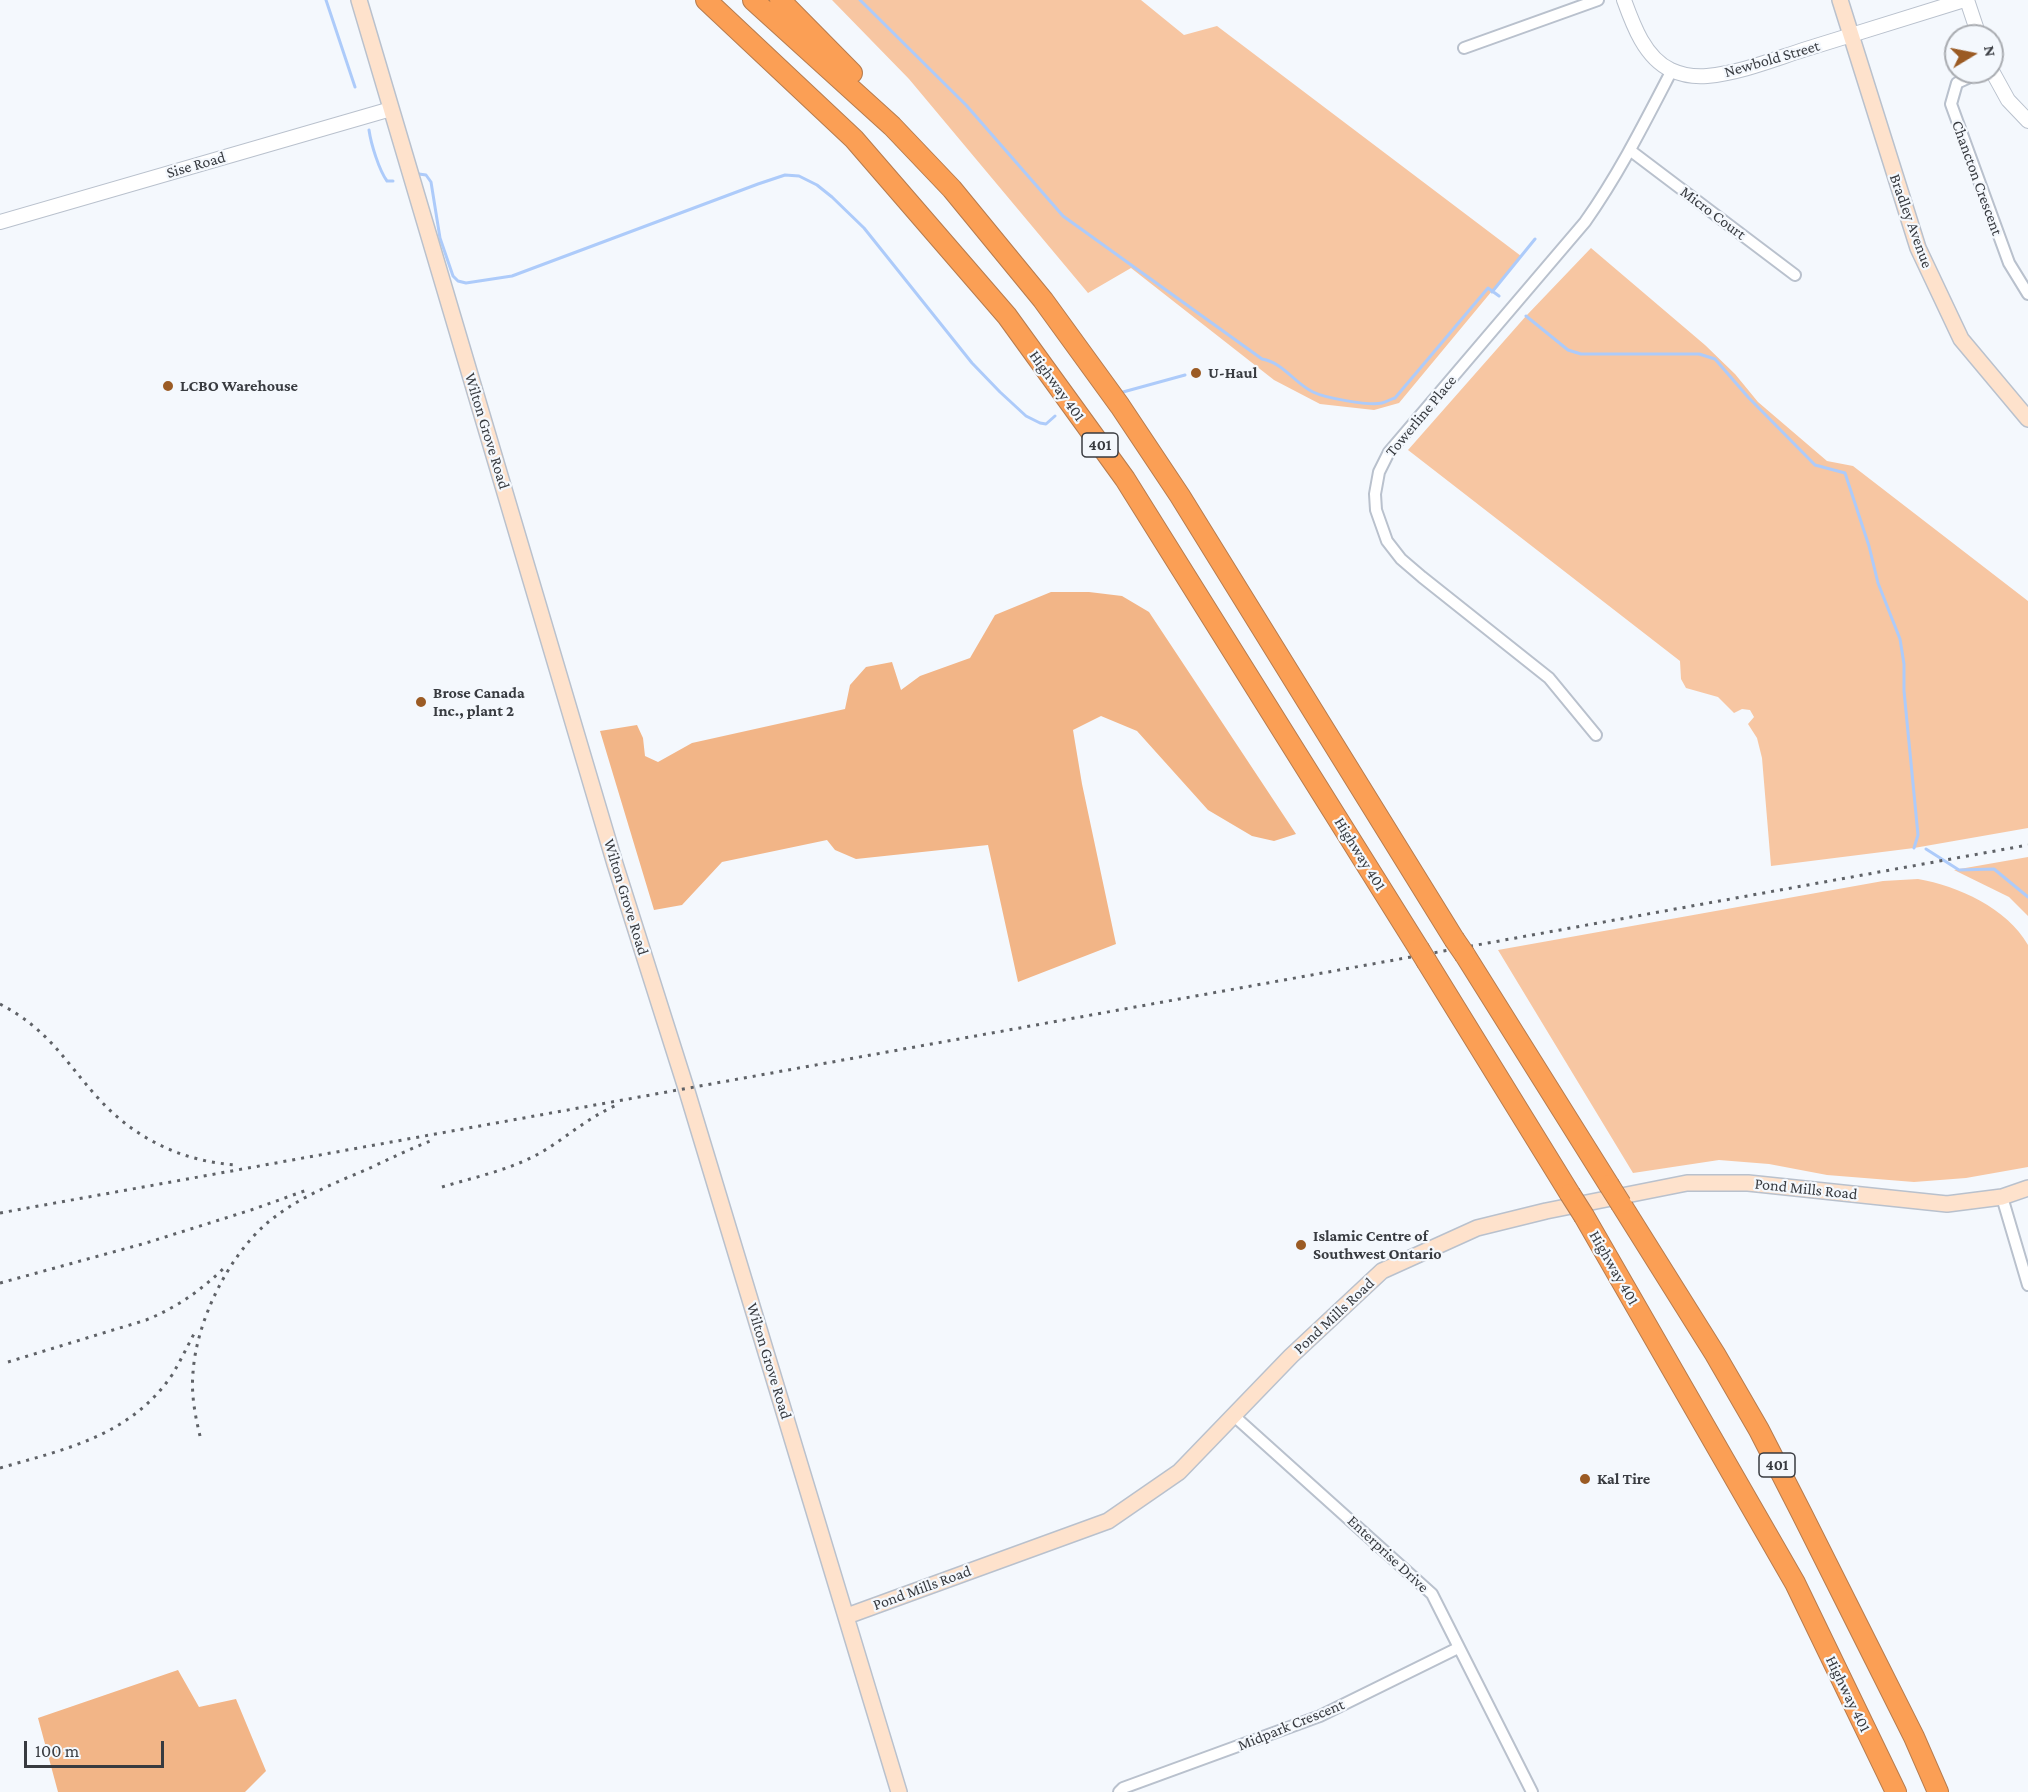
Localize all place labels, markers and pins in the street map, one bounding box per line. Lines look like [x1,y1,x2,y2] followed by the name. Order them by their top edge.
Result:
[1208,363,1257,383] place label: U-Haul
[1189,366,1203,380] marker: U-Haul
[180,376,298,396] place label: LCBO Warehouse
[161,379,175,393] marker: LCBO Warehouse
[433,683,525,721] place label: Brose Canada Inc., plant 2
[414,695,428,709] marker: Brose Canada Inc., plant 2
[1313,1226,1442,1264] place label: Islamic Centre of Southwest Ontario
[1294,1238,1308,1252] marker: Islamic Centre of Southwest Ontario
[1597,1469,1650,1489] place label: Kal Tire
[1578,1472,1592,1486] marker: Kal Tire

